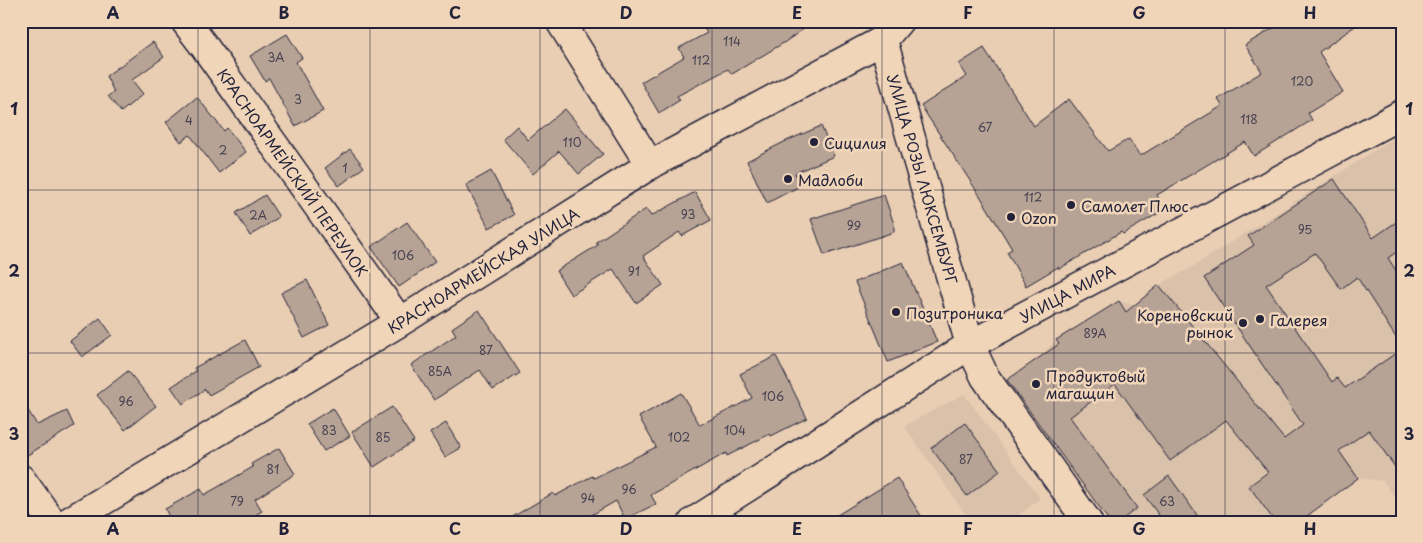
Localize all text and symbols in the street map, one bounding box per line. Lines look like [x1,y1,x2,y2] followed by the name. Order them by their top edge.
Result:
[107,0,120,24] text: A
[279,0,290,24] text: B
[449,0,461,24] text: C
[620,0,632,24] text: D
[792,0,802,24] text: E
[963,0,973,24] text: F
[1132,0,1146,24] text: G
[1304,0,1316,24] text: H
[723,32,741,50] house number: 114
[267,48,285,66] house number: 3А
[692,51,710,69] house number: 112
[212,63,374,281] street label: КРАСНОАРМЕЙСКИЙ ПЕРЕУЛОК
[882,71,964,287] street label: УЛИЦА РОЗЫ ЛЮКСЕМБУРГ
[1291,72,1313,90] house number: 120
[294,90,302,108] house number: 3
[10,96,18,120] text: 1
[1405,96,1413,120] text: 1
[1240,110,1258,128] house number: 118
[185,111,193,129] house number: 4
[978,118,993,136] house number: 67
[824,131,887,154] place label: Сицилия
[563,133,582,151] house number: 110
[808,136,820,148] marker: Сицилия
[219,141,227,159] house number: 2
[342,159,348,177] house number: 1
[798,168,863,191] place label: Мадлоби
[782,173,794,185] marker: Мадлоби
[1024,188,1042,206] house number: 112
[1081,194,1189,217] place label: Самолет Плюс
[1065,199,1077,211] marker: Самолет Плюс
[383,201,583,339] street label: КРАСНОАРМЕЙСКАЯ УЛИЦА
[681,205,695,223] house number: 93
[249,206,267,224] house number: 2А
[1021,206,1057,229] place label: Ozon
[1005,211,1017,223] marker: Ozon
[847,216,861,234] house number: 99
[1298,220,1312,238] house number: 95
[392,246,414,264] house number: 106
[8,258,20,282] text: 2
[1015,258,1119,328] street label: УЛИЦА МИРА
[1403,258,1415,282] text: 2
[628,262,640,280] house number: 91
[906,301,1004,324] place label: Позитроника
[1137,303,1233,343] place label: Кореновский рынок
[890,306,902,318] marker: Позитроника
[1270,308,1328,331] place label: Галерея
[1254,313,1266,325] marker: Галерея
[1237,317,1249,329] marker: Кореновский рынок
[1083,324,1107,342] house number: 89А
[479,341,493,359] house number: 87
[428,362,452,380] house number: 85А
[1046,364,1146,404] place label: Продуктовый магащин
[1030,378,1042,390] marker: Продуктовый магащин
[762,387,784,405] house number: 106
[118,392,134,410] house number: 96
[9,421,19,445] text: 3
[321,421,337,439] house number: 83
[724,421,746,439] house number: 104
[1404,421,1414,445] text: 3
[376,428,390,446] house number: 85
[668,428,690,446] house number: 102
[959,450,973,468] house number: 87
[267,460,279,478] house number: 81
[621,480,637,498] house number: 96
[581,489,596,507] house number: 94
[230,492,244,510] house number: 79
[1159,492,1175,510] house number: 63
[107,516,120,540] text: A
[279,516,290,540] text: B
[449,516,461,540] text: C
[620,516,632,540] text: D
[792,516,802,540] text: E
[963,516,973,540] text: F
[1132,516,1146,540] text: G
[1304,516,1316,540] text: H

